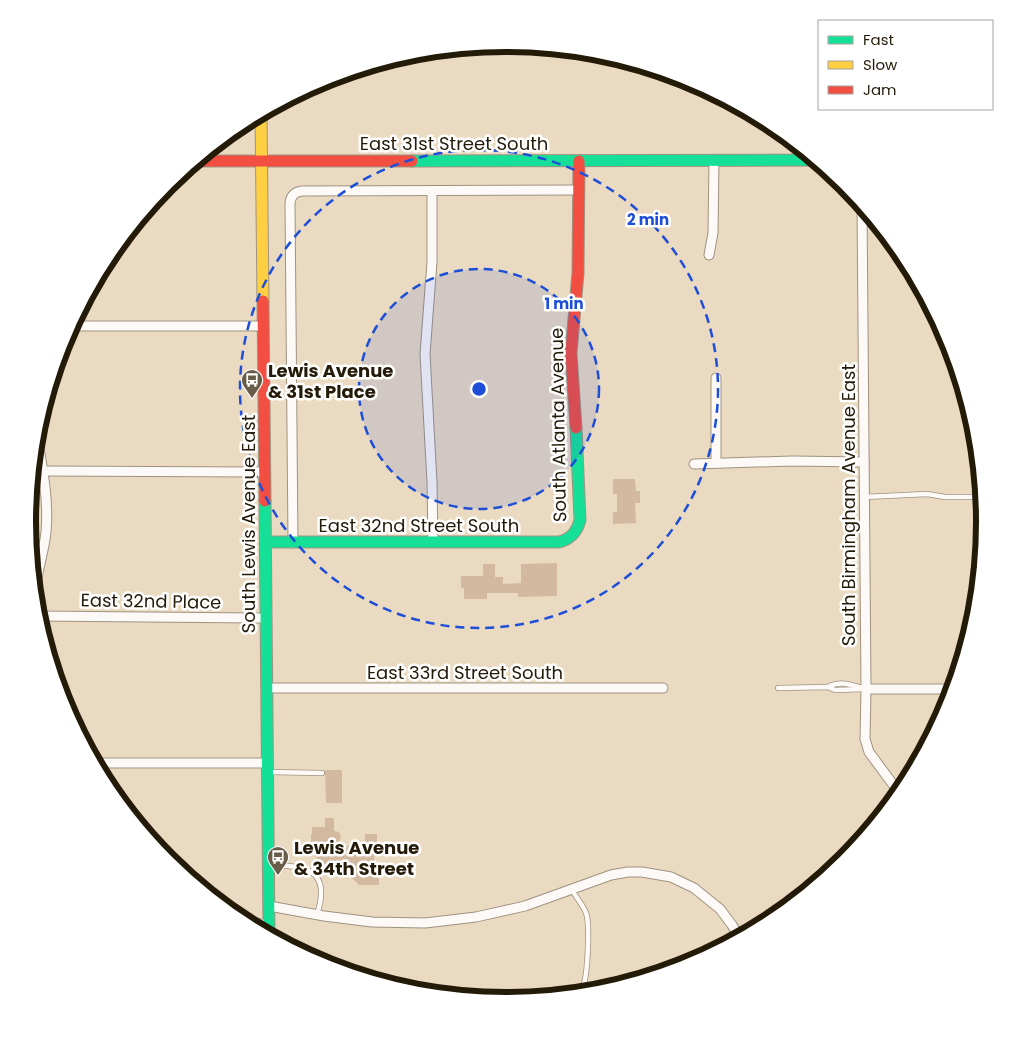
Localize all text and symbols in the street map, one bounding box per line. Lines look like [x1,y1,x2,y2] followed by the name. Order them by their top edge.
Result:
[818,20,993,110] legend
[863,29,894,50] text: Fast
[863,54,898,75] text: Slow
[863,79,897,100] text: Jam
[360,131,548,156] street label: East 31st Street South
[627,209,669,230] text: 2 min
[544,293,584,314] text: 1 min
[544,328,572,522] street label: South Atlanta Avenue
[268,358,393,404] place label: Lewis Avenue & 31st Place
[836,364,861,646] street label: South Birmingham Avenue East
[240,368,264,399] bus stop icon: Lewis Avenue & 31st Place
[470,380,488,398] centre of rings
[236,415,261,633] street label: South Lewis Avenue East
[319,513,519,538] street label: East 32nd Street South
[80,587,222,615] street label: East 32nd Place
[367,660,563,685] street label: East 33rd Street South
[294,835,419,881] place label: Lewis Avenue & 34th Street
[266,845,290,876] bus stop icon: Lewis Avenue & 34th Street

